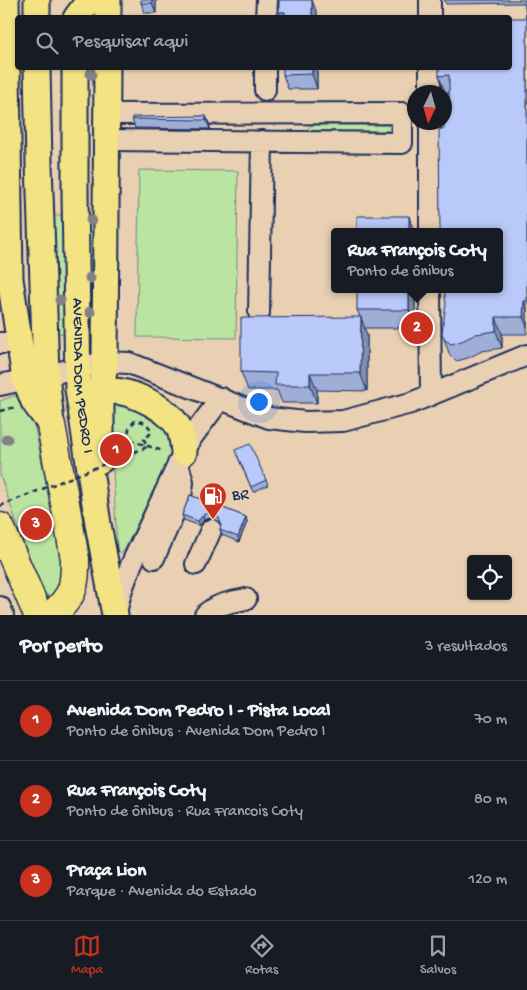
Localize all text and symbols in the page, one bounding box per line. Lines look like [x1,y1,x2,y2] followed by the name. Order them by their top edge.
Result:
[15,15,512,70] search box
[33,29,61,57] icon: search
[73,31,188,54] text: Pesquisar aqui
[407,85,452,130] north arrow
[331,228,503,293] popup
[347,240,487,263] text: Rua François Coty
[347,263,453,282] text: Ponto de ônibus
[67,298,97,455] street label: AVENIDA DOM PEDRO I
[401,309,433,347] pin: 2
[246,389,272,415] your location
[100,431,132,469] pin: 1
[198,481,228,520] fuel station icon: BR
[231,487,249,506] place label: BR
[20,505,52,543] pin: 3
[467,555,512,600] map controls
[467,555,512,600] button: locate
[20,635,103,660] text: Por perto
[425,638,507,657] text: 3 resultados
[67,700,330,723] text: Avenida Dom Pedro I - Pista Local
[33,711,39,730] text: 1
[474,711,507,730] text: 70 m
[67,723,325,742] text: Ponto de ônibus · Avenida Dom Pedro I
[67,780,206,803] text: Rua François Coty
[32,791,40,810] text: 2
[474,791,507,810] text: 80 m
[67,803,303,822] text: Ponto de ônibus · Rua Francois Coty
[67,860,146,883] text: Praça Lion
[32,871,40,890] text: 3
[468,871,507,890] text: 120 m
[67,883,257,902] text: Parque · Avenida do Estado
[71,932,103,979] tab: Mapa
[245,932,278,979] tab: Rotas
[420,932,456,979] tab: Salvos

